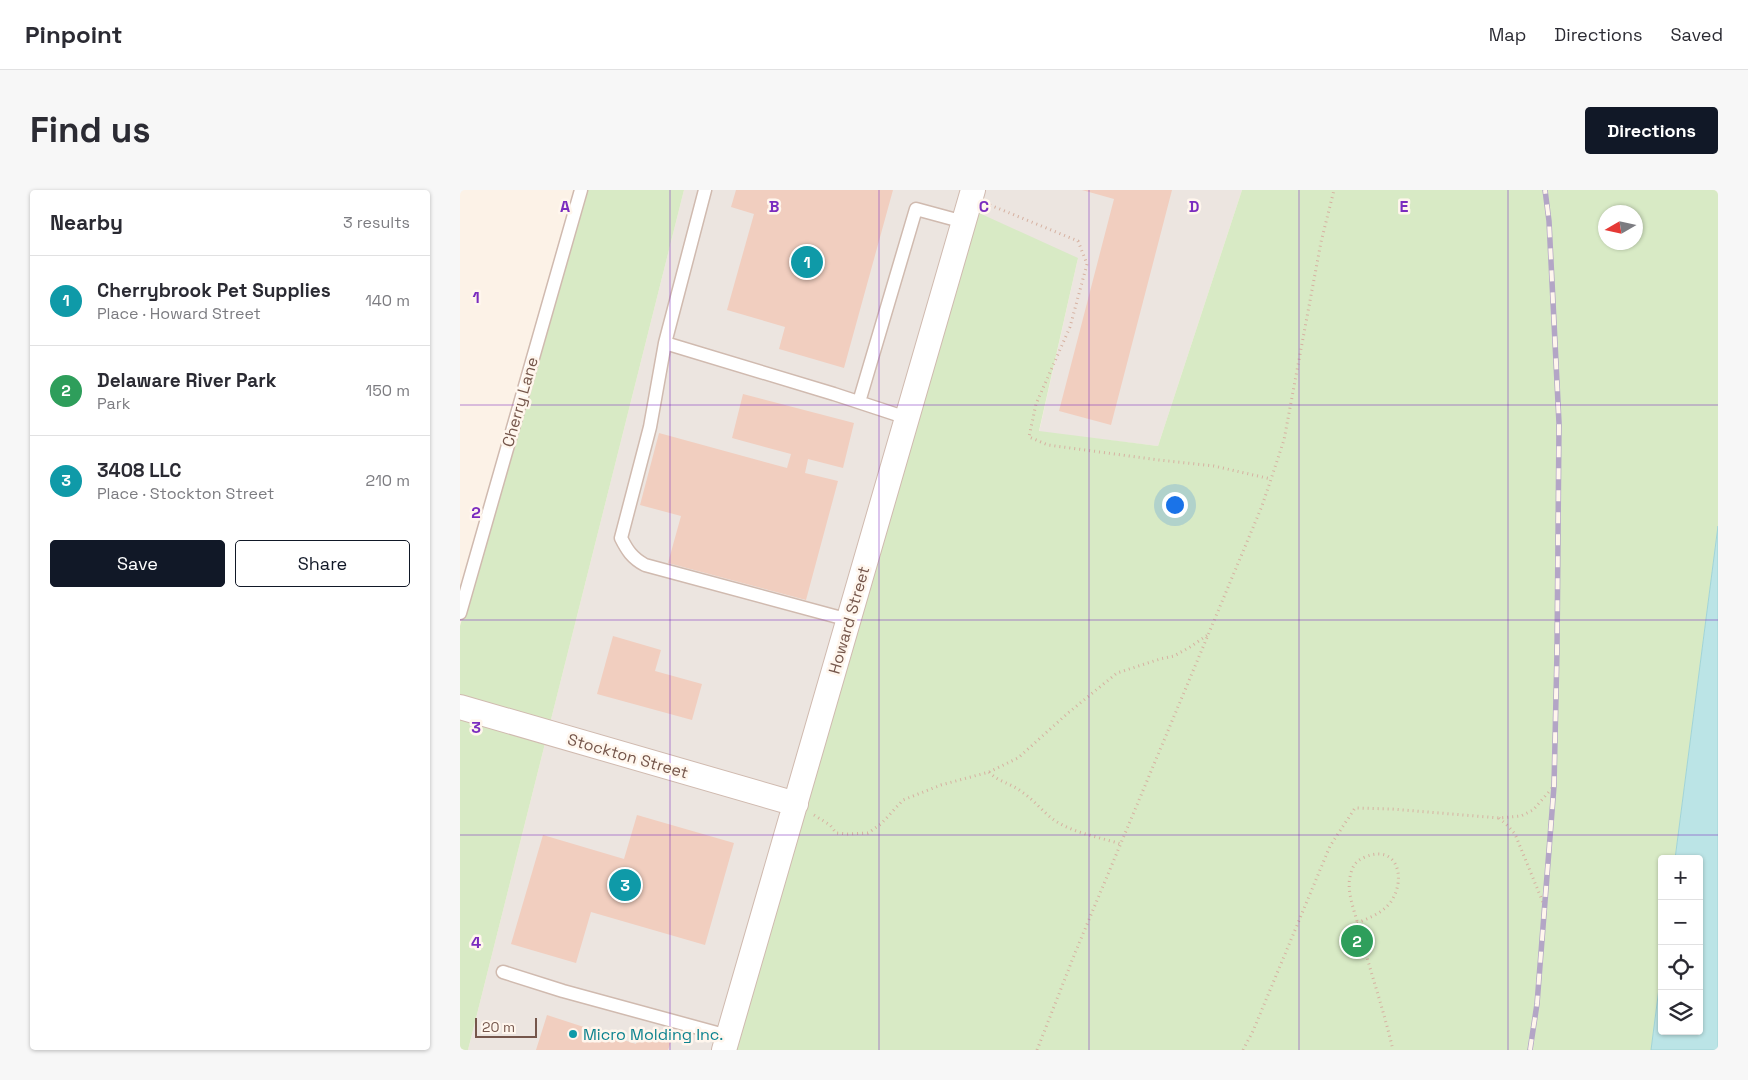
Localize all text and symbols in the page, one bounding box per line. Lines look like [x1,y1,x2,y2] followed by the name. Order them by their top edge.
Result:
[25,19,122,50] text: Pinpoint
[1489,23,1526,46] text: Map
[1554,23,1643,46] text: Directions
[1671,23,1723,46] text: Saved
[1585,107,1718,154] button: Directions
[30,108,151,152] text: Find us
[560,196,570,217] text: A
[769,196,779,217] text: B
[979,196,989,217] text: C
[1189,196,1199,217] text: D
[1400,196,1409,217] text: E
[1598,205,1643,250] north arrow
[50,209,123,236] text: Nearby
[343,212,410,233] text: 3 results
[791,243,823,281] pin: 1
[97,278,331,303] text: Cherrybrook Pet Supplies
[472,287,480,308] text: 1
[62,290,70,311] text: 1
[365,290,410,311] text: 140 m
[97,303,261,324] text: Place · Howard Street
[497,355,543,449] street label: Cherry Lane
[97,368,277,393] text: Delaware River Park
[61,380,71,401] text: 2
[366,380,410,401] text: 150 m
[97,393,130,414] text: Park
[97,458,182,483] text: 3408 LLC
[61,470,71,491] text: 3
[366,470,410,491] text: 210 m
[97,483,274,504] text: Place · Stockton Street
[1162,492,1188,518] your location
[471,502,481,523] text: 2
[50,540,225,587] button: Save
[235,540,410,587] button: Share
[824,564,874,676] street label: Howard Street
[471,717,481,738] text: 3
[565,729,691,783] street label: Stockton Street
[1658,855,1703,1035] map controls
[1658,855,1703,900] button: +
[609,866,641,904] pin: 3
[1658,900,1703,945] button: −
[1341,922,1373,960] pin: 2
[471,932,481,953] text: 4
[1658,945,1703,990] button: locate
[1658,990,1703,1035] button: layers
[475,1015,538,1038] scale bar
[482,1018,515,1036] text: 20 m
[583,1024,723,1045] place label: Micro Molding Inc.
[567,1028,579,1040] marker: Micro Molding Inc.

